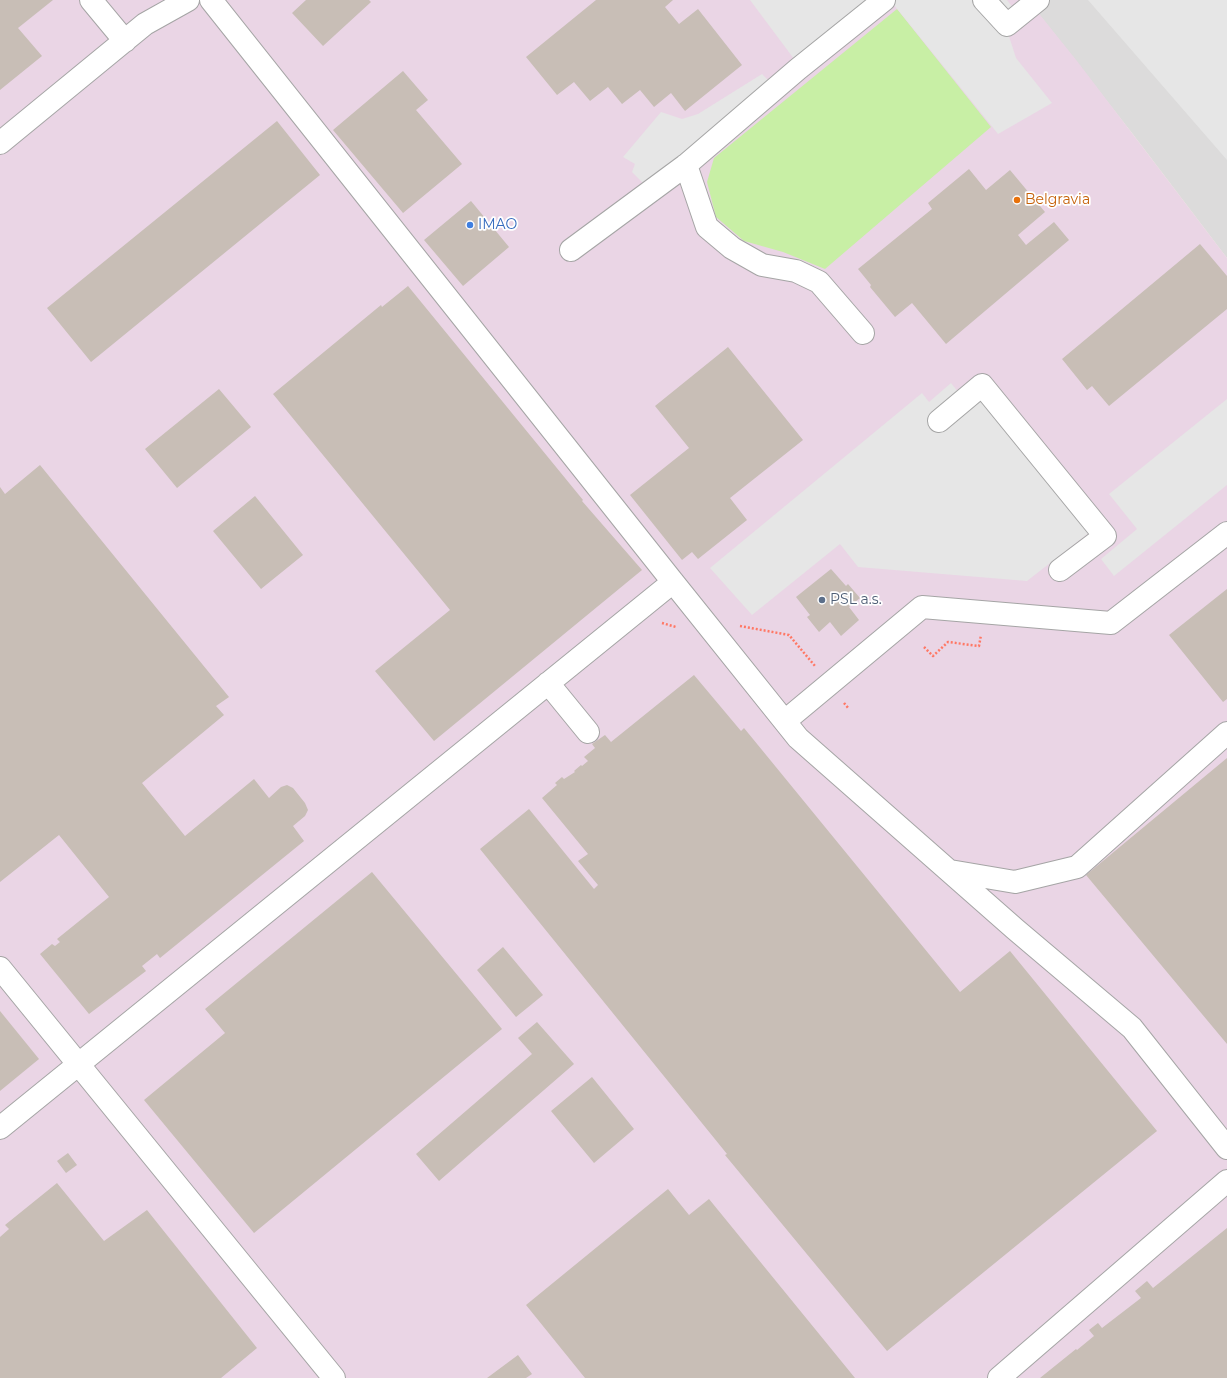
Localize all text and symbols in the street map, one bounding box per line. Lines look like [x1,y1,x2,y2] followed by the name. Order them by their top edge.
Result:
[1025,192,1090,208] place label: Belgravia
[1012,195,1022,205] marker: Belgravia
[478,217,517,233] place label: IMAO
[465,220,475,230] marker: IMAO
[830,592,882,608] place label: PSL a.s.
[817,595,827,605] marker: PSL a.s.

